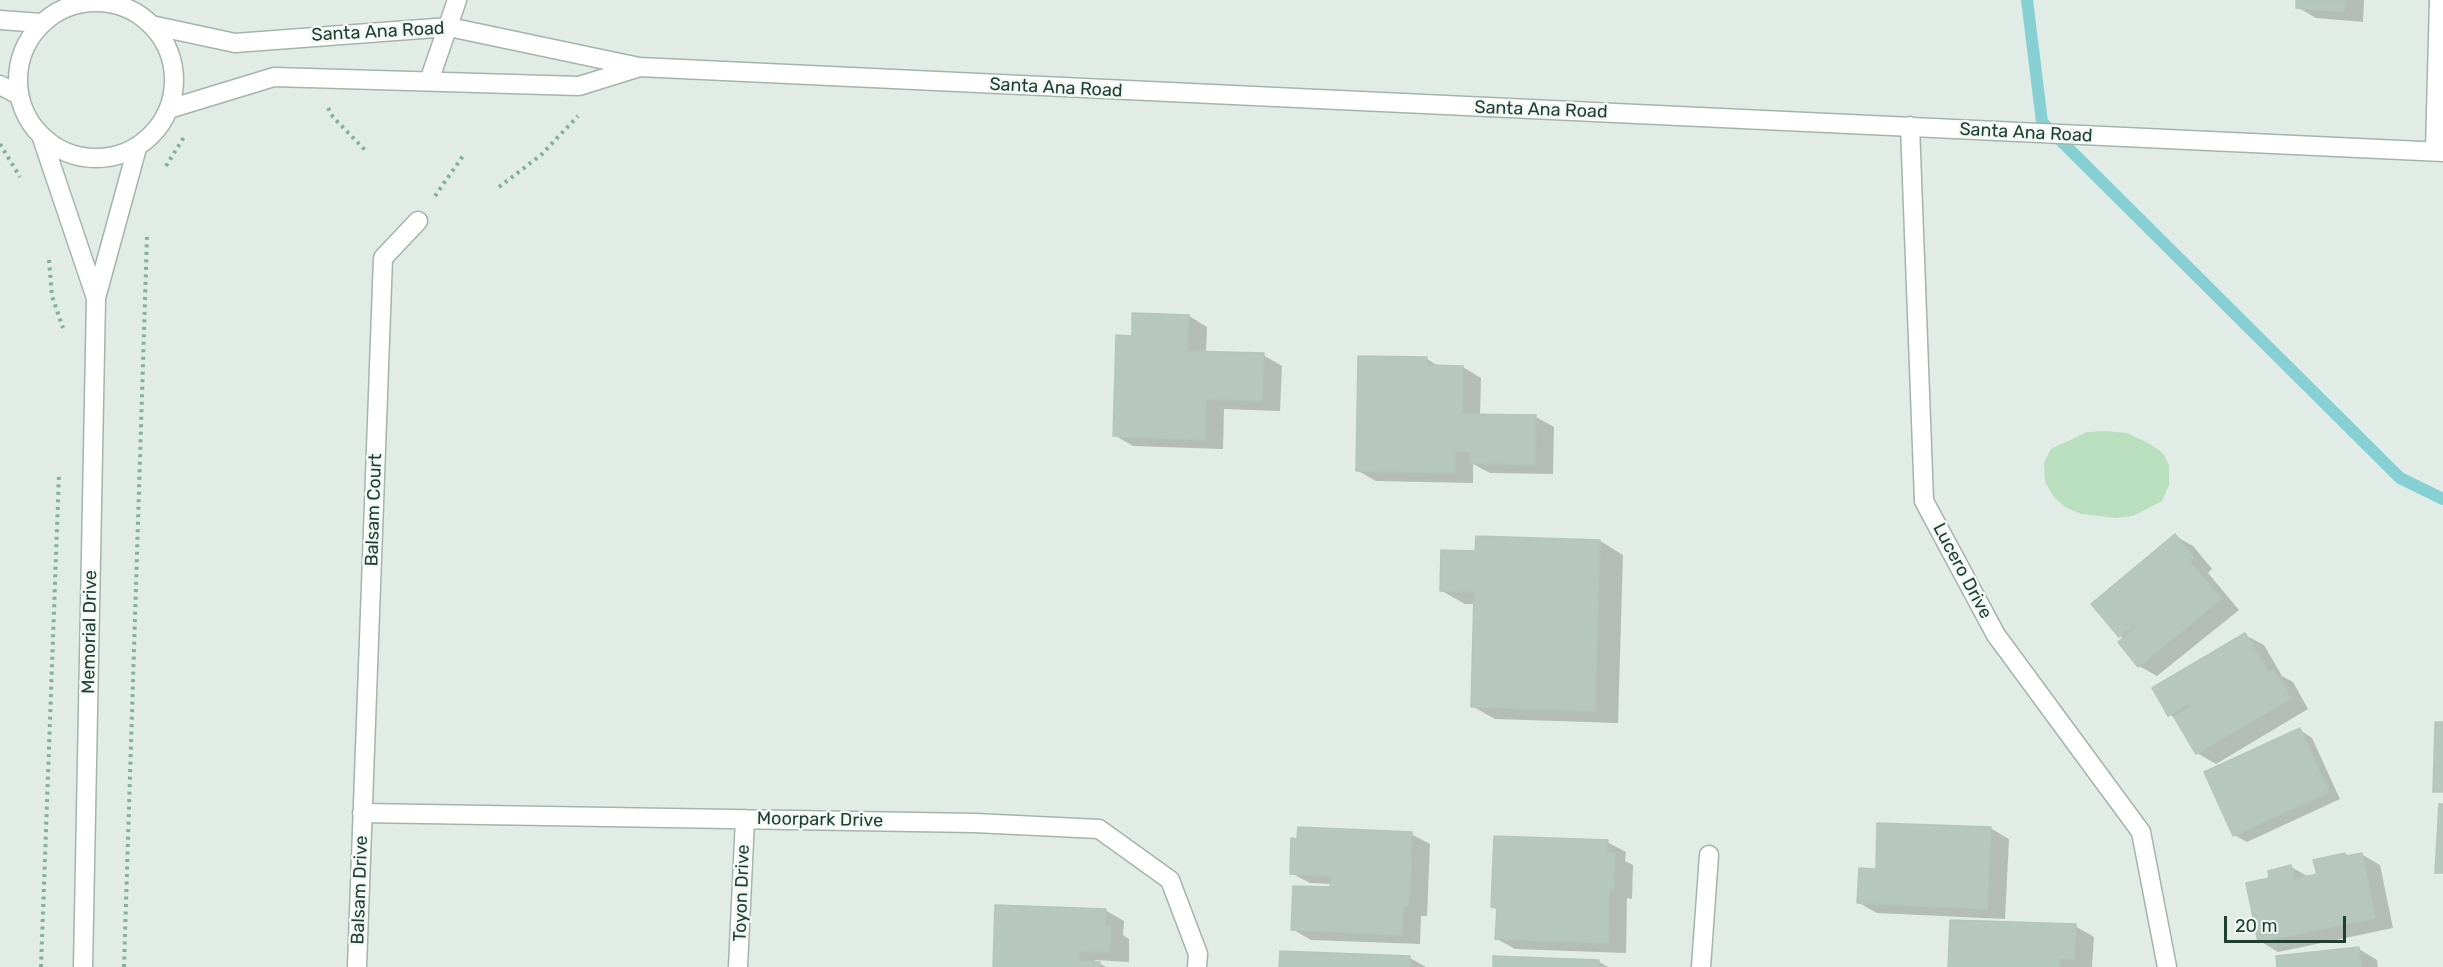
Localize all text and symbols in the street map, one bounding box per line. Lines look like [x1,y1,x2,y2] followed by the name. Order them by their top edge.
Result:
[311,18,445,46] street label: Santa Ana Road
[989,74,1123,102] street label: Santa Ana Road
[1474,97,1608,123] street label: Santa Ana Road
[1959,119,2093,147] street label: Santa Ana Road
[361,453,387,567] street label: Balsam Court
[1928,519,1996,623] street label: Lucero Drive
[78,570,102,694] street label: Memorial Drive
[757,808,883,832] street label: Moorpark Drive
[347,835,373,945] street label: Balsam Drive
[730,844,754,942] street label: Toyon Drive
[2227,904,2348,942] scale bar
[2235,915,2277,937] text: 20 m

